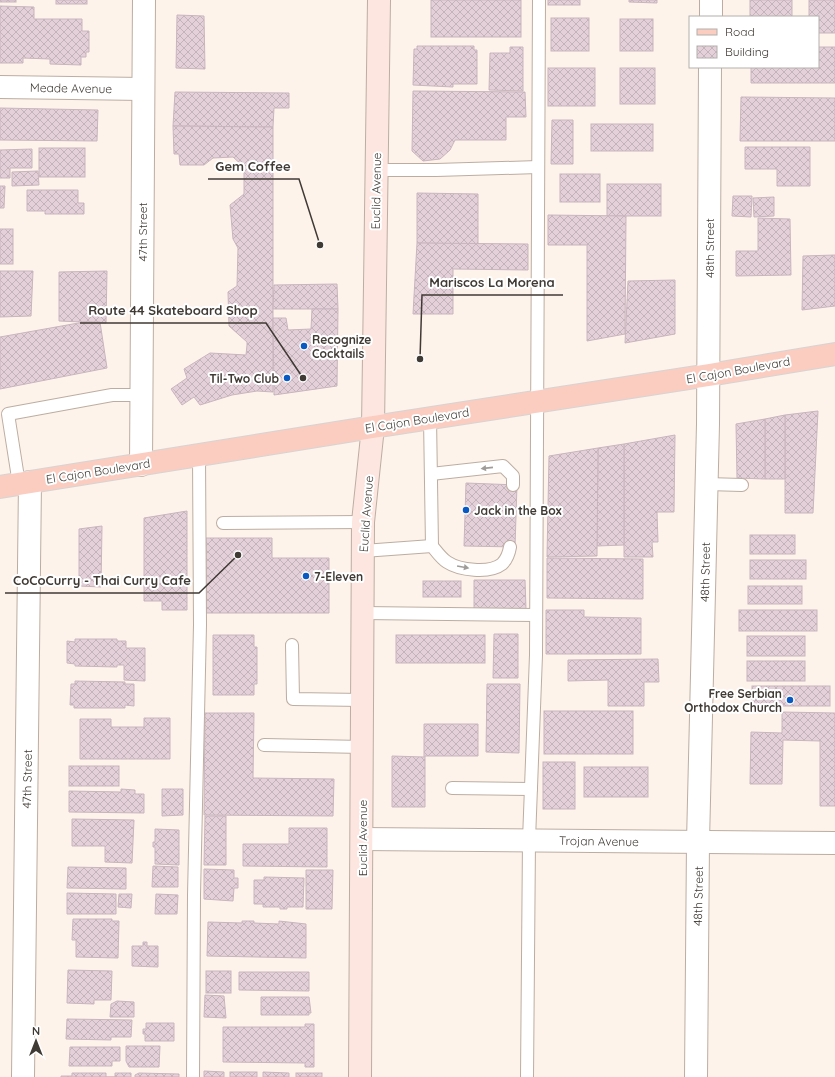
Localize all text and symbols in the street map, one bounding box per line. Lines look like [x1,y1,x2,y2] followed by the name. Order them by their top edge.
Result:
[689,16,819,68] legend
[725,24,755,39] text: Road
[725,44,769,59] text: Building
[30,80,113,96] street label: Meade Avenue
[368,152,384,229] street label: Euclid Avenue
[208,154,299,179] callout: Gem Coffee
[215,158,291,174] text: Gem Coffee
[135,202,150,262] street label: 47th Street
[702,218,717,278] street label: 48th Street
[422,270,563,295] callout: Mariscos La Morena
[429,274,555,290] text: Mariscos La Morena
[80,298,266,323] callout: Route 44 Skateboard Shop
[88,302,258,318] text: Route 44 Skateboard Shop
[312,332,371,361] place label: Recognize Cocktails
[299,341,309,351] marker: Recognize Cocktails
[685,353,791,387] street label: El Cajon Boulevard
[209,371,279,386] place label: Til-Two Club
[282,373,292,383] marker: Til-Two Club
[364,404,470,436] street label: El Cajon Boulevard
[45,455,151,487] street label: El Cajon Boulevard
[481,465,493,471] one-way arrow
[356,475,376,553] street label: Euclid Avenue
[474,503,562,518] place label: Jack in the Box
[461,505,471,515] marker: Jack in the Box
[697,542,713,602] street label: 48th Street
[457,565,469,571] one-way arrow
[5,568,199,593] callout: CoCoCurry - Thai Curry Cafe
[314,569,363,584] place label: 7-Eleven
[301,571,311,581] marker: 7-Eleven
[13,572,191,588] text: CoCoCurry - Thai Curry Cafe
[684,686,782,715] place label: Free Serbian Orthodox Church
[785,695,795,705] marker: Free Serbian Orthodox Church
[19,749,35,809] street label: 47th Street
[355,799,370,876] street label: Euclid Avenue
[559,833,639,849] street label: Trojan Avenue
[690,866,706,926] street label: 48th Street
[16,1021,56,1061] north arrow
[32,1024,40,1038] text: N

